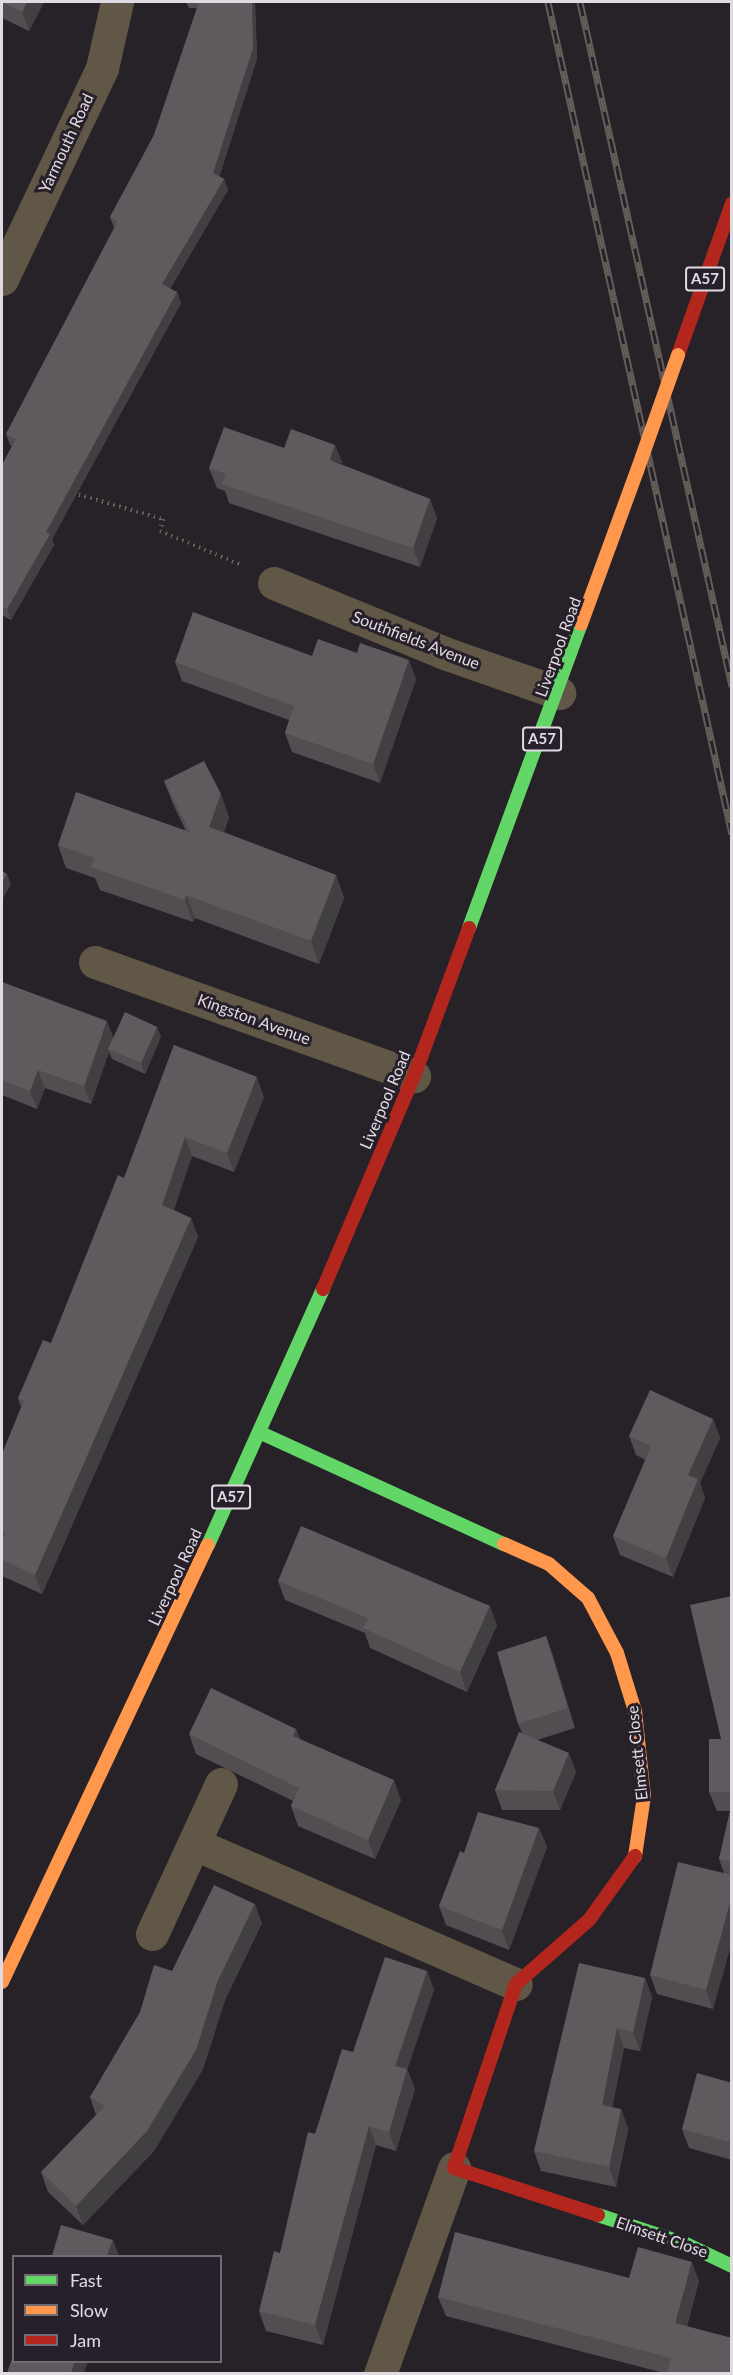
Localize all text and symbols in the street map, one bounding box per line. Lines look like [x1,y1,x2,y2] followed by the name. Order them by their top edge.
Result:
[35,90,97,196] street label: Yarmouth Road
[684,267,726,291] road number: A57
[531,594,585,700] street label: Liverpool Road
[349,607,483,673] street label: Southfields Avenue
[521,727,563,751] road number: A57
[195,990,313,1048] street label: Kingston Avenue
[356,1048,414,1152] street label: Liverpool Road
[210,1485,252,1509] road number: A57
[144,1525,206,1629] street label: Liverpool Road
[622,1705,652,1801] street label: Elmsett Close
[614,2212,710,2262] street label: Elmsett Close
[12,2255,222,2363] legend
[70,2269,102,2291] text: Fast
[70,2299,108,2321] text: Slow
[70,2329,101,2351] text: Jam

